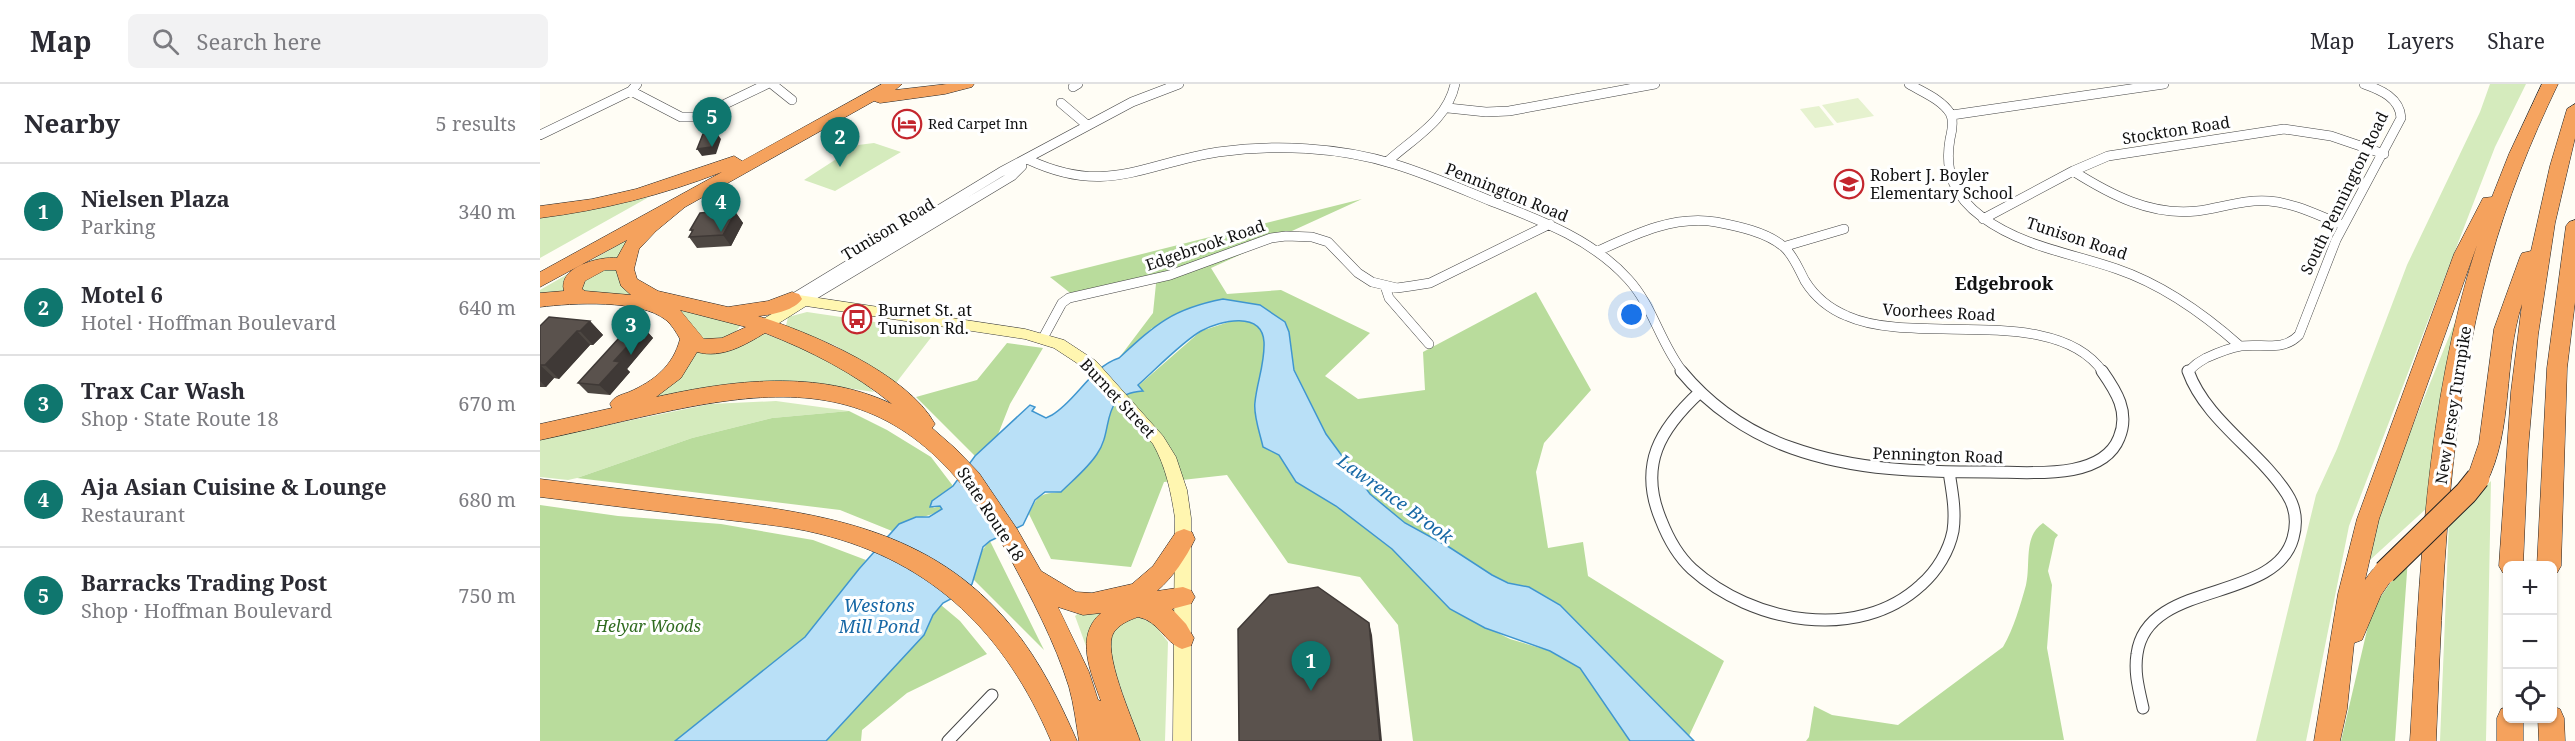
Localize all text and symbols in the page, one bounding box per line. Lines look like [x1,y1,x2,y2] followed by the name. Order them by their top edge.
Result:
[128,14,548,68] search box
[30,22,92,60] text: Map
[149,25,182,58] icon: search
[197,26,321,56] text: Search here
[2310,27,2354,55] text: Map
[2387,27,2454,55] text: Layers
[2487,27,2545,55] text: Share
[692,98,732,147] pin: 5
[24,105,120,141] text: Nearby
[891,108,923,140] hotel icon: Red Carpet Inn
[2295,108,2393,278] street label: South Pennington Road
[436,110,516,137] text: 5 results
[2121,111,2232,149] street label: Stockton Road
[928,114,1028,133] place label: Red Carpet Inn
[820,118,860,167] pin: 2
[1442,157,1572,227] street label: Pennington Road
[1870,164,2013,204] place label: Robert J. Boyler Elementary School
[1833,168,1865,200] school or university icon: Robert J. Boyler Elementary School
[702,182,741,232] pin: 4
[81,183,230,213] text: Nielsen Plaza
[837,192,939,265] street label: Tunison Road
[38,198,49,225] text: 1
[458,198,516,225] text: 340 m
[2024,211,2130,265] street label: Tunison Road
[81,213,156,240] text: Parking
[1142,214,1268,276] street label: Edgebrook Road
[1955,271,2054,295] district label: Edgebrook
[81,279,163,309] text: Motel 6
[38,294,49,321] text: 2
[458,294,516,321] text: 640 m
[1882,298,1996,326] street label: Voorhees Road
[878,299,972,339] place label: Burnet St. at Tunison Rd.
[1617,300,1646,329] your location
[841,303,873,335] bus stop icon: Burnet St. at Tunison Rd.
[612,306,650,355] pin: 3
[81,309,336,336] text: Hotel · Hoffman Boulevard
[2430,324,2476,486] street label: New Jersey Turnpike
[1075,353,1161,443] street label: Burnet Street
[81,375,245,405] text: Trax Car Wash
[38,390,49,417] text: 3
[458,390,516,417] text: 670 m
[81,405,279,432] text: Shop · State Route 18
[1872,442,2004,468] street label: Pennington Road
[1332,448,1459,549] water label: Lawrence Brook
[952,463,1030,565] street label: State Route 18
[81,471,387,501] text: Aja Asian Cuisine & Lounge
[38,486,49,513] text: 4
[458,486,516,513] text: 680 m
[81,501,185,528] text: Restaurant
[2503,561,2557,723] map controls
[2503,561,2557,615] button: +
[81,567,327,597] text: Barracks Trading Post
[38,582,49,609] text: 5
[458,582,516,609] text: 750 m
[838,593,920,638] water label: Westons Mill Pond
[81,597,332,624] text: Shop · Hoffman Boulevard
[594,615,701,637] park label: Helyar Woods
[2503,615,2557,669] button: −
[1292,642,1330,691] pin: 1
[2503,669,2557,723] button: locate

